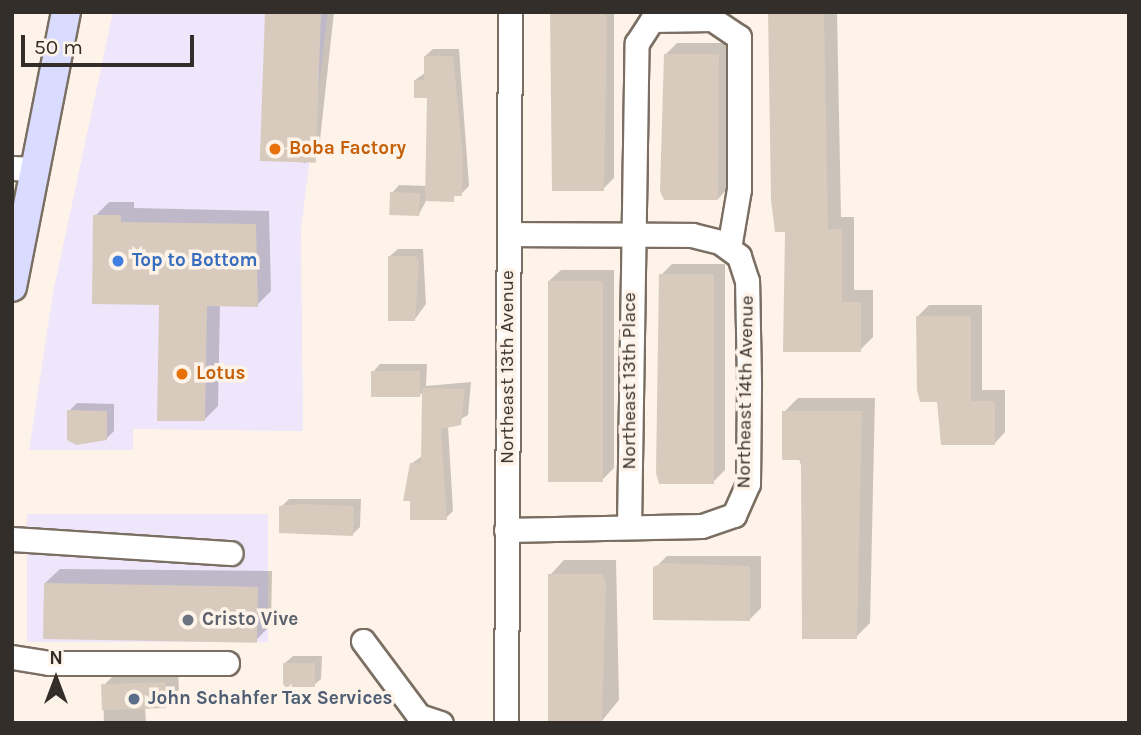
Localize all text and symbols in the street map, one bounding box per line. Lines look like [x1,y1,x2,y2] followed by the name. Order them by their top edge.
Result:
[24,21,198,65] scale bar
[34,35,83,59] text: 50 m
[289,138,406,160] place label: Boba Factory
[267,141,283,157] marker: Boba Factory
[132,250,257,272] place label: Top to Bottom
[110,253,126,269] marker: Top to Bottom
[497,270,519,464] street label: Northeast 13th Avenue
[619,292,641,470] street label: Northeast 13th Place
[733,295,759,489] street label: Northeast 14th Avenue
[196,363,246,385] place label: Lotus
[174,366,190,382] marker: Lotus
[202,609,298,631] place label: Cristo Vive
[180,612,196,628] marker: Cristo Vive
[21,644,91,714] north arrow
[49,647,63,669] text: N
[148,688,393,710] place label: John Schahfer Tax Services
[126,691,142,707] marker: John Schahfer Tax Services

